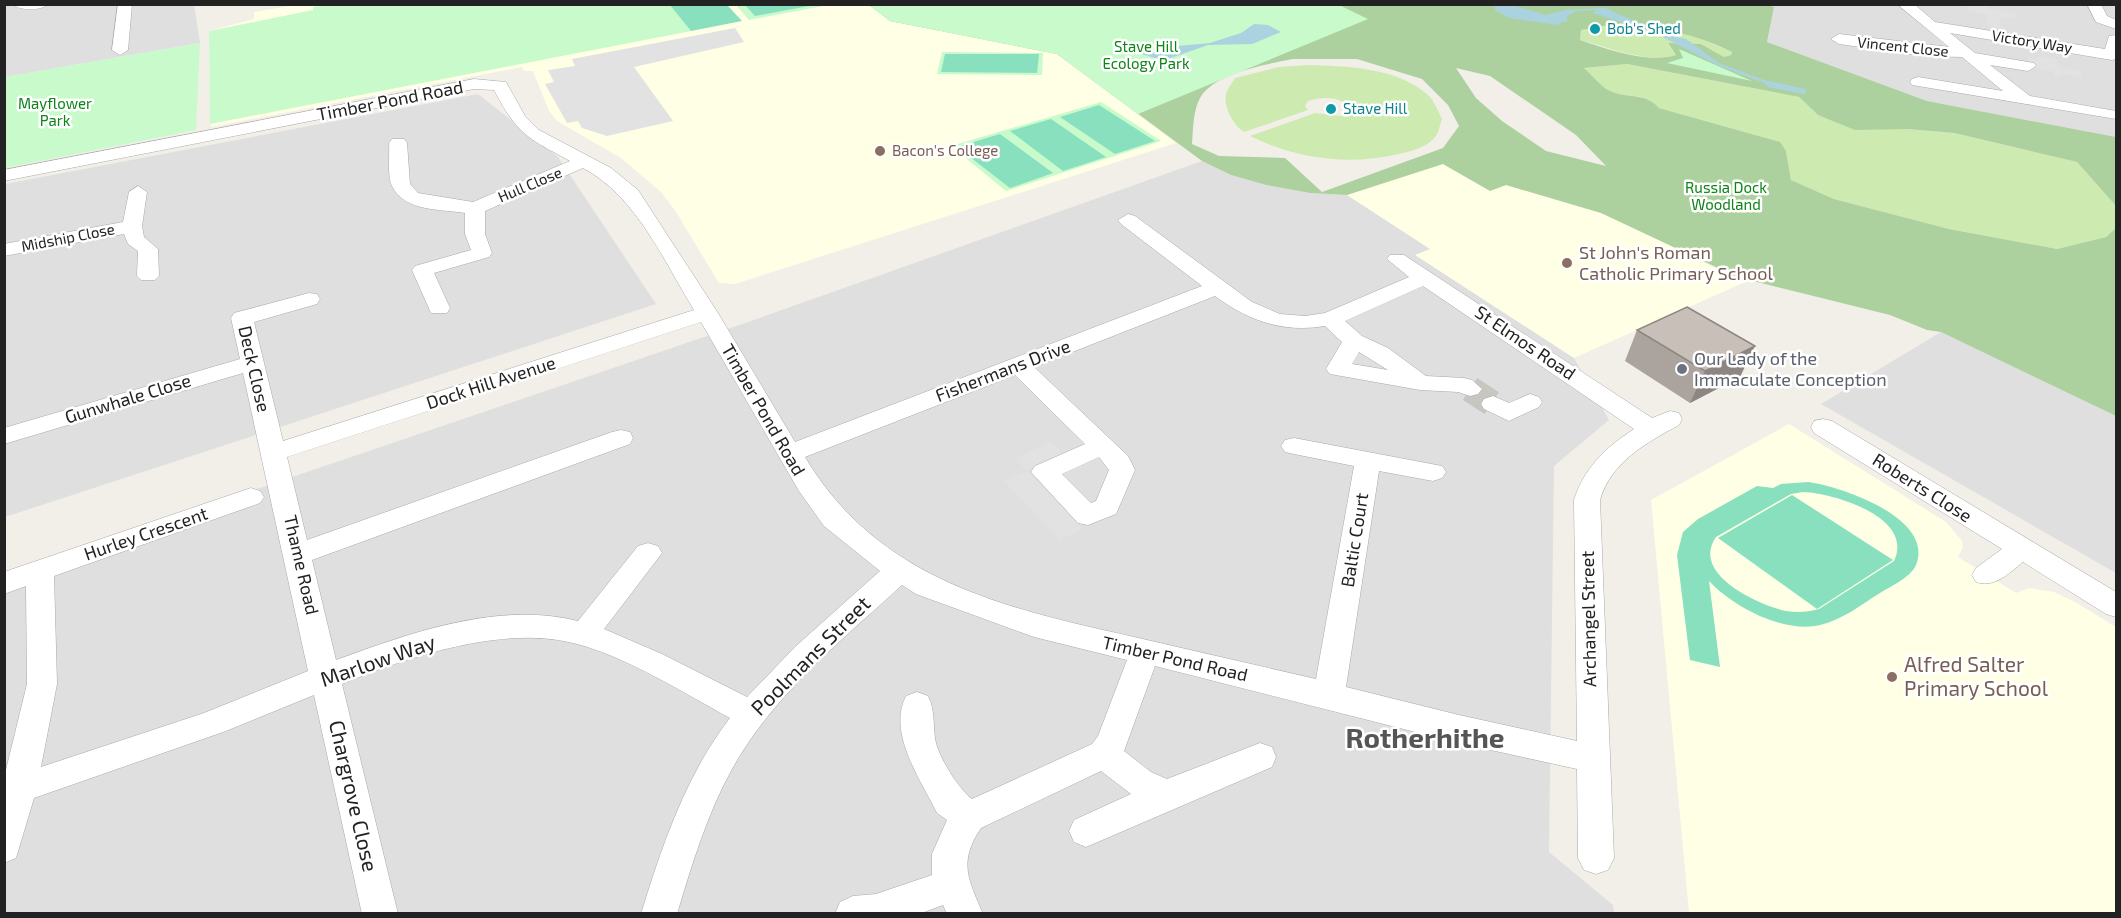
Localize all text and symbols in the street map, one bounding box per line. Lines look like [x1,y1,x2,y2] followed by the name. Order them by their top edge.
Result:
[1607,19,1681,37] place label: Bob's Shed
[1588,22,1602,36] marker: Bob's Shed
[1991,26,2074,56] street label: Victory Way
[1857,32,1950,60] street label: Vincent Close
[1102,37,1190,72] park label: Stave Hill Ecology Park
[315,75,465,125] street label: Timber Pond Road
[18,94,92,129] park label: Mayflower Park
[1343,99,1408,117] place label: Stave Hill
[1324,102,1338,116] marker: Stave Hill
[892,141,998,159] place label: Bacon's College
[873,144,887,158] marker: Bacon's College
[495,163,564,206] street label: Hull Close
[1685,178,1767,213] park label: Russia Dock Woodland
[20,219,116,255] street label: Midship Close
[1579,241,1773,284] place label: St John's Roman Catholic Primary School
[1560,256,1574,270] marker: St John's Roman Catholic Primary School
[1471,300,1580,384] street label: St Elmos Road
[234,323,276,414] street label: Deck Close
[932,334,1073,406] street label: Fishermans Drive
[717,340,811,479] street label: Timber Pond Road
[1694,347,1887,390] place label: Our Lady of the Immaculate Conception
[423,351,558,413] street label: Dock Hill Avenue
[1675,362,1689,376] marker: Our Lady of the Immaculate Conception
[62,368,193,428] street label: Gunwhale Close
[1869,448,1976,526] street label: Roberts Close
[1336,491,1372,589] street label: Baltic Court
[81,502,211,565] street label: Hurley Crescent
[280,513,324,617] street label: Thame Road
[1576,551,1600,687] street label: Archangel Street
[745,590,875,720] street label: Poolmans Street
[317,628,438,691] street label: Marlow Way
[1100,631,1250,685] street label: Timber Pond Road
[1904,651,2049,700] place label: Alfred Salter Primary School
[1885,670,1899,684] marker: Alfred Salter Primary School
[325,717,384,874] street label: Chargrove Close
[1345,720,1505,754] district label: Rotherhithe

